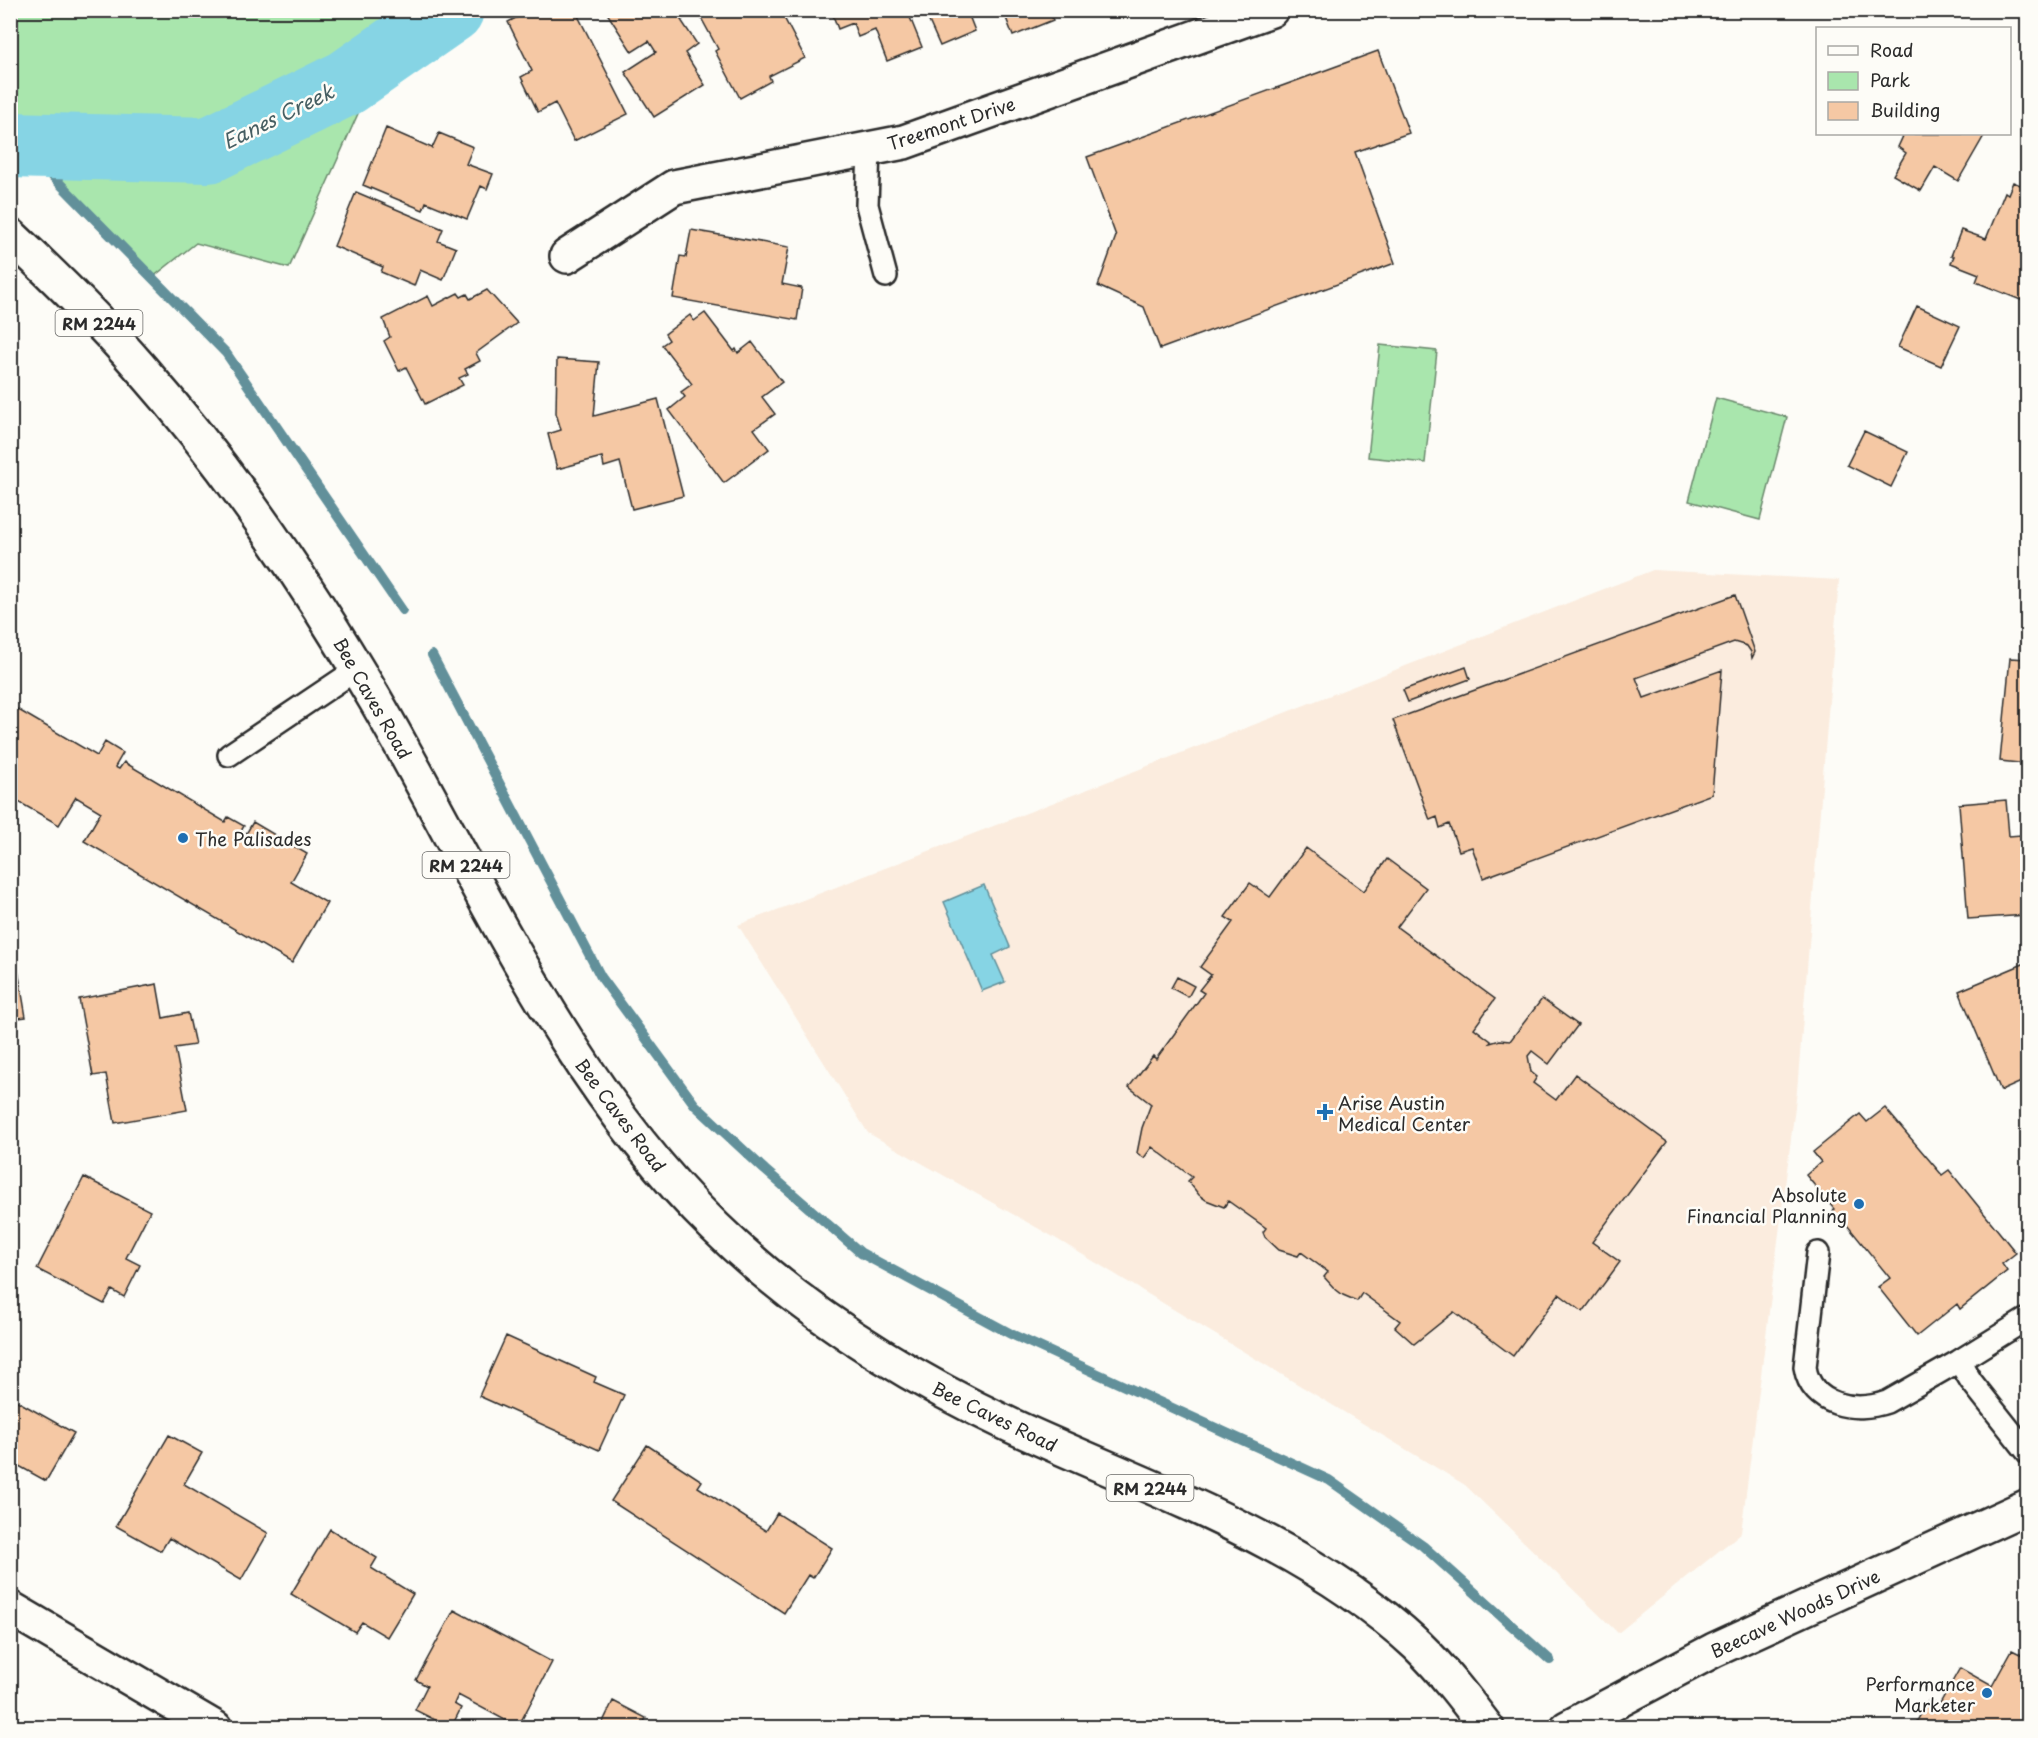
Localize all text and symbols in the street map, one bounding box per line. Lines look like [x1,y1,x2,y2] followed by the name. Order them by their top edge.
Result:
[1816,27,2011,135] legend
[1870,36,1914,63] text: Road
[1870,66,1910,93] text: Park
[217,76,340,156] water label: Eanes Creek
[884,90,1018,156] street label: Treemont Drive
[1870,96,1940,123] text: Building
[56,310,142,336] road number: RM 2244
[327,632,419,764] street label: Bee Caves Road
[195,825,311,852] place label: The Palisades
[176,831,190,845] marker: The Palisades
[422,852,510,878] road number: RM 2244
[569,1052,673,1178] street label: Bee Caves Road
[1338,1089,1471,1137] place label: Arise Austin Medical Center
[1316,1103,1334,1121] marker: Arise Austin Medical Center
[1686,1181,1847,1229] place label: Absolute Financial Planning
[1852,1197,1866,1211] marker: Absolute Financial Planning
[928,1374,1062,1458] street label: Bee Caves Road
[1106,1475,1194,1501] road number: RM 2244
[1706,1562,1884,1664] street label: Beecave Woods Drive
[1865,1670,1976,1718] place label: Performance Marketer
[1980,1686,1994,1700] marker: Performance Marketer

